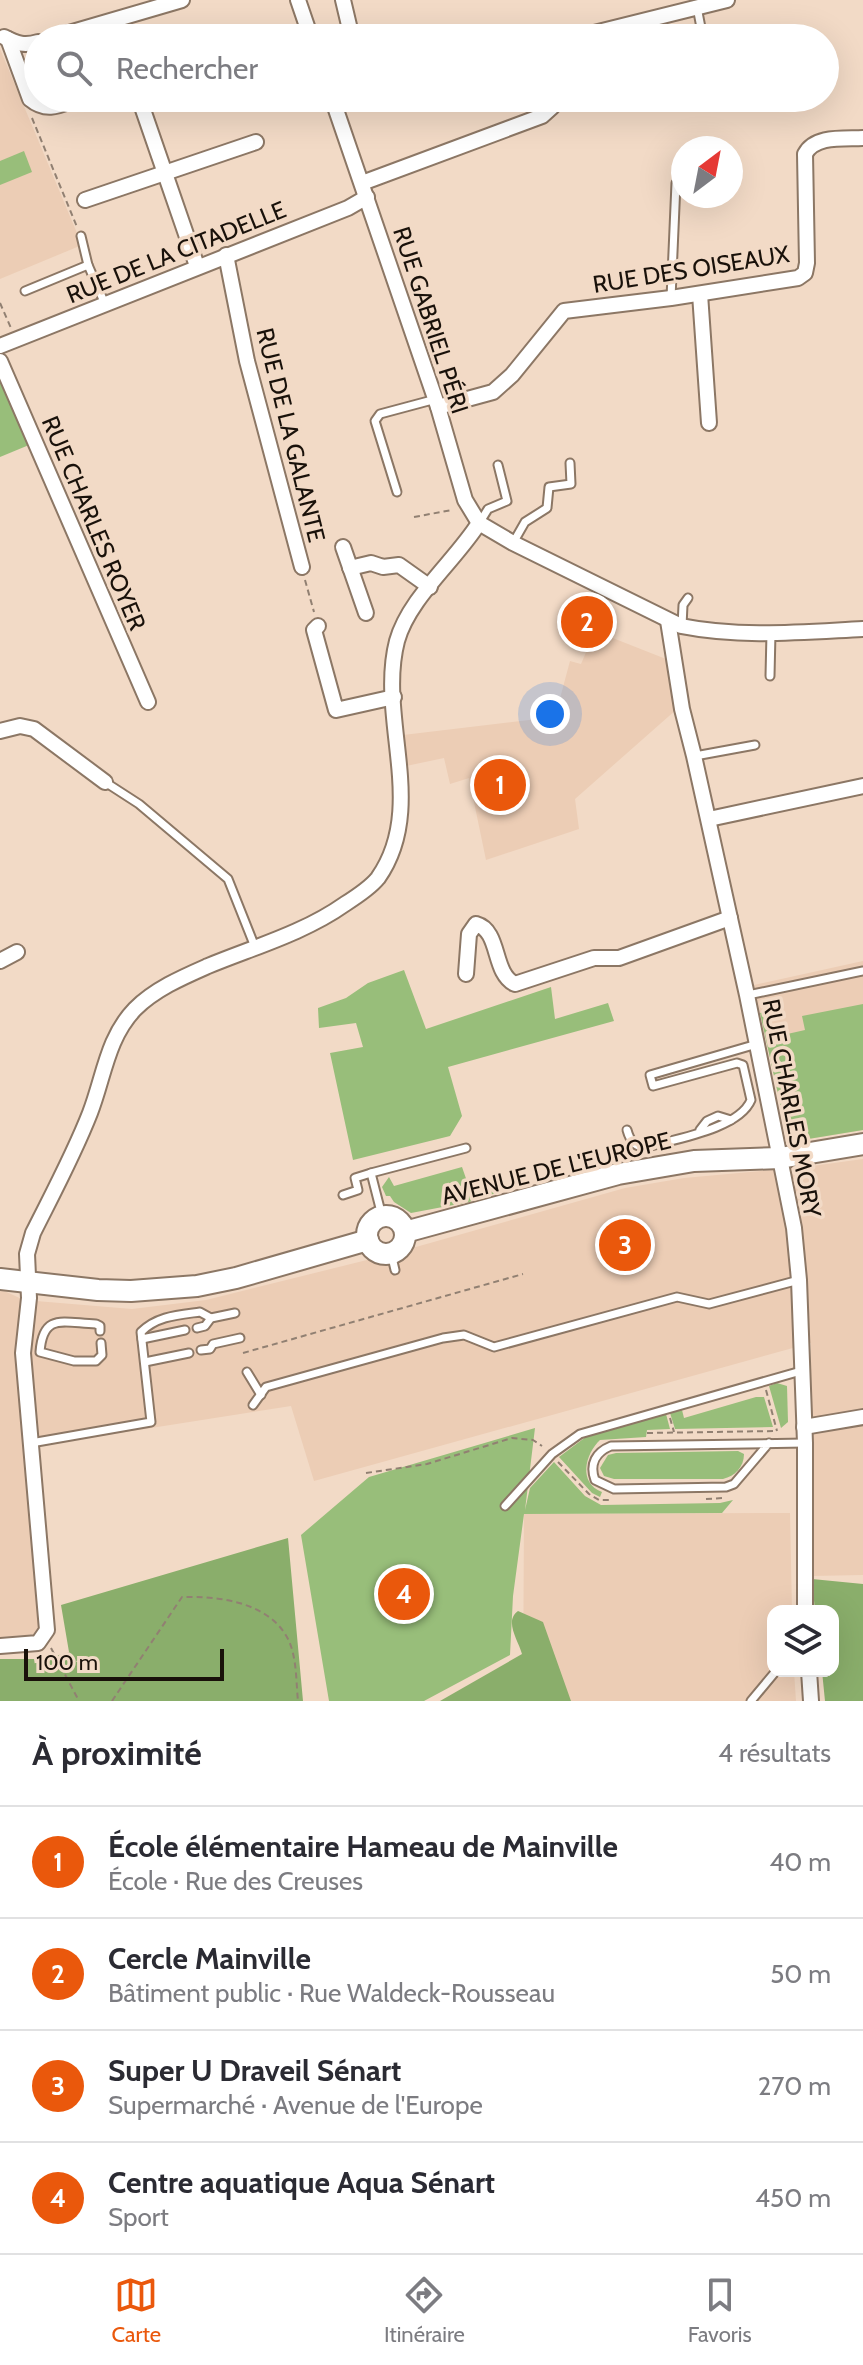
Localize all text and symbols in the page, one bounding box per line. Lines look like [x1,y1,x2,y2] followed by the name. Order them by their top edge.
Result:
[24,24,839,112] search box
[52,46,96,90] icon: search
[116,50,258,87] text: Rechercher
[671,136,743,208] north arrow
[62,195,290,309] street label: RUE DE LA CITADELLE
[387,223,475,417] street label: RUE GABRIEL PÉRI
[591,239,792,299] street label: RUE DES OISEAUX
[250,325,332,545] street label: RUE DE LA GALANTE
[36,411,152,635] street label: RUE CHARLES ROYER
[561,592,613,652] pin: 2
[530,694,570,734] your location
[474,755,526,815] pin: 1
[757,996,827,1220] street label: RUE CHARLES MORY
[438,1125,674,1211] street label: AVENUE DE L'EUROPE
[599,1215,651,1275] pin: 3
[378,1564,430,1624] pin: 4
[767,1605,839,1677] map controls
[767,1605,839,1677] button: layers
[24,1645,224,1681] scale bar
[36,1649,98,1676] text: 100 m
[32,1732,202,1774] text: À proximité
[718,1737,831,1769] text: 4 résultats
[108,1828,618,1865] text: École élémentaire Hameau de Mainville
[53,1846,63,1878] text: 1
[769,1846,831,1878] text: 40 m
[108,1865,363,1897] text: École · Rue des Creuses
[108,1940,311,1977] text: Cercle Mainville
[51,1958,65,1990] text: 2
[770,1958,831,1990] text: 50 m
[108,1977,555,2009] text: Bâtiment public · Rue Waldeck-Rousseau
[108,2052,401,2089] text: Super U Draveil Sénart
[51,2070,65,2102] text: 3
[758,2070,831,2102] text: 270 m
[108,2089,483,2121] text: Supermarché · Avenue de l'Europe
[108,2164,495,2201] text: Centre aquatique Aqua Sénart
[50,2182,66,2214] text: 4
[755,2182,831,2214] text: 450 m
[108,2201,169,2233] text: Sport
[111,2273,161,2348] tab: Carte
[384,2273,465,2348] tab: Itinéraire
[688,2273,752,2348] tab: Favoris

